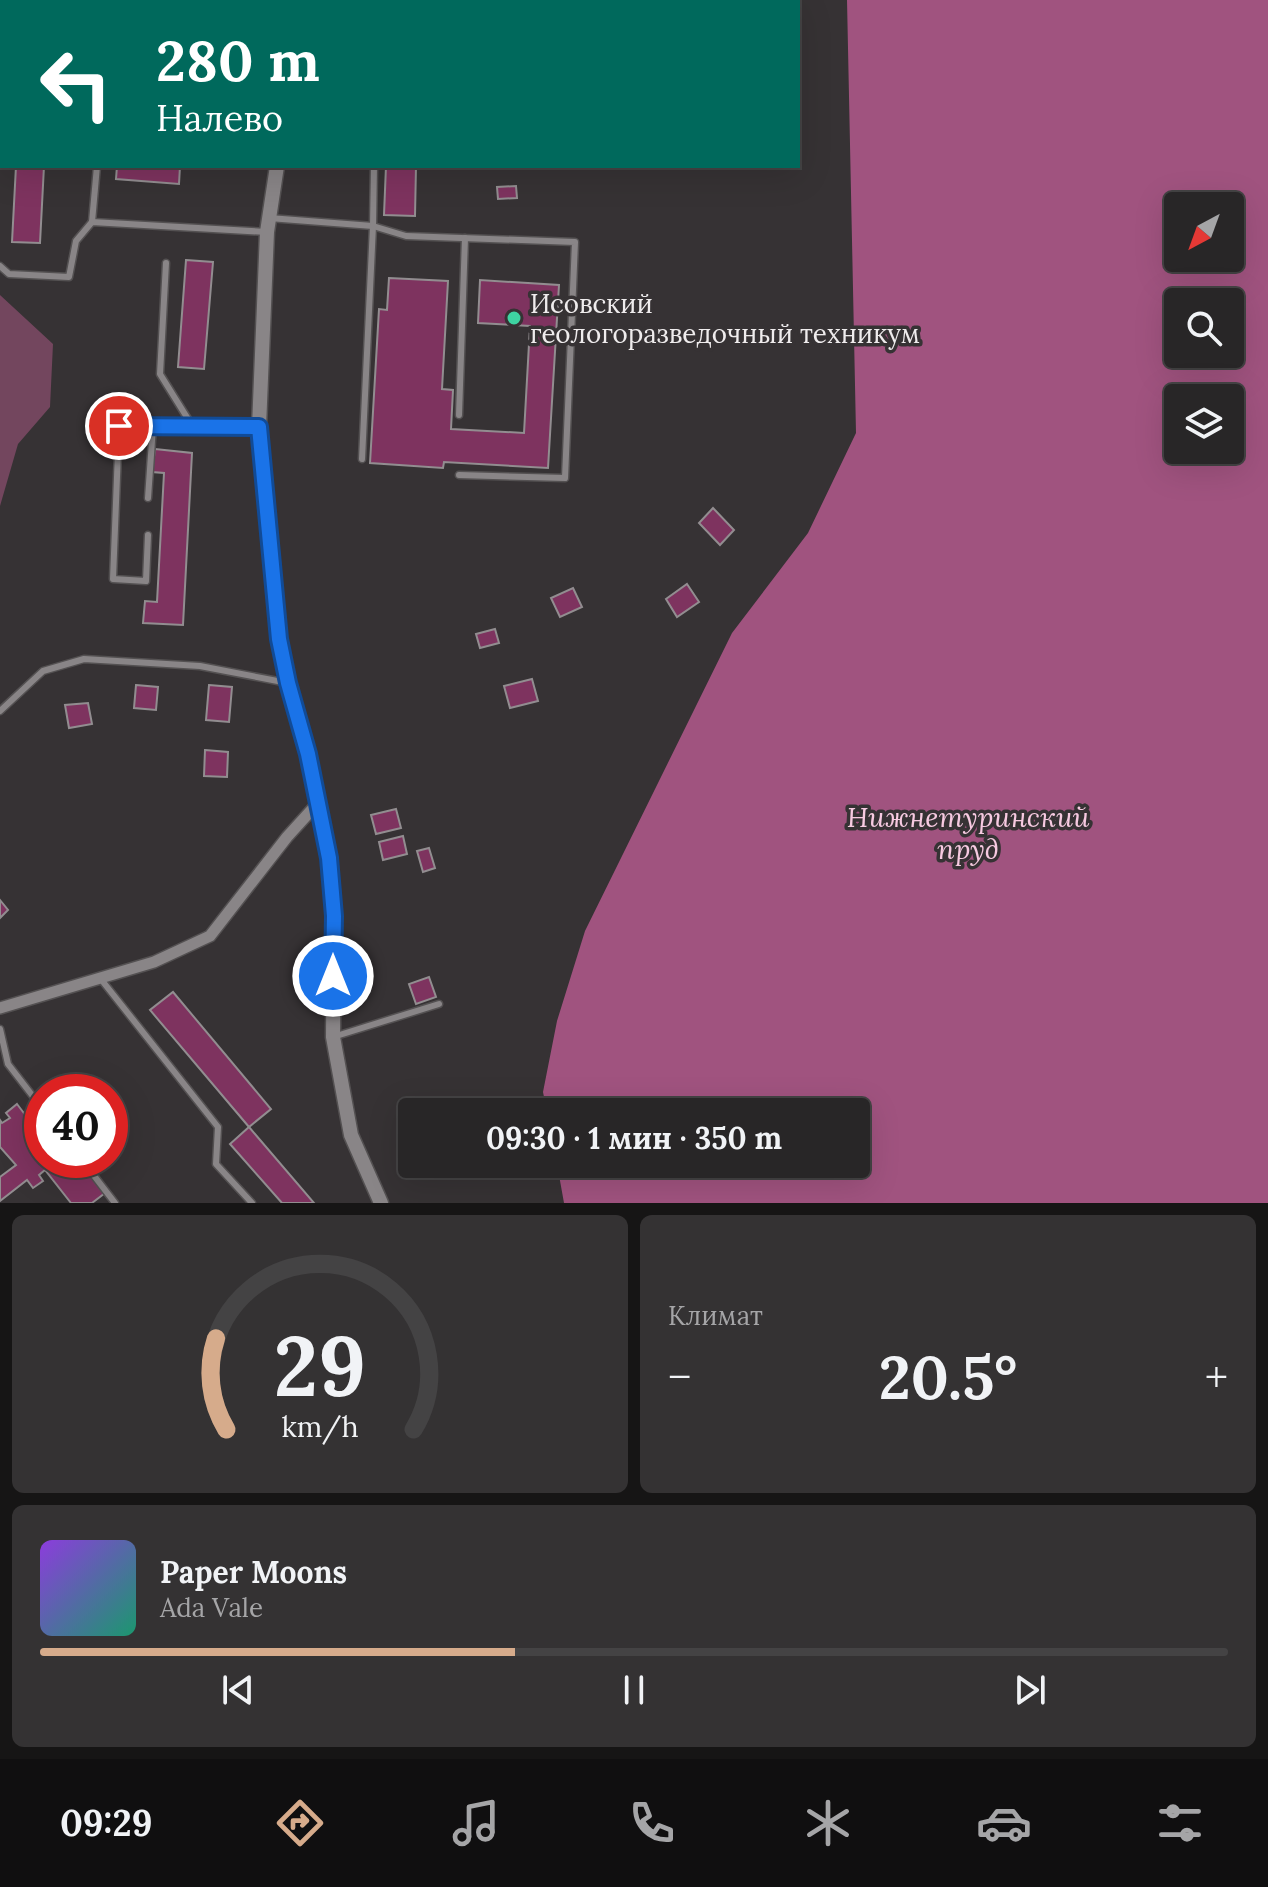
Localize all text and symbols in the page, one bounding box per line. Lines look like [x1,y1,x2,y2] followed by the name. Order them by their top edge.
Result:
[156,25,320,96] text: 280 m
[24,32,128,136] icon: left
[156,95,283,141] text: Налево
[1164,192,1244,272] north arrow
[1164,192,1244,464] map controls
[530,287,920,350] place label: Исовский геологоразведочный техникум
[1164,288,1244,368] button: search
[505,309,523,327] marker: Исовский геологоразведочный техникум
[1164,384,1244,464] button: layers
[85,392,153,460] pin
[97,404,141,448] icon: arrive
[847,799,1090,867] water label: Нижнетуринский пруд
[291,934,375,1018] position arrow
[24,1074,128,1178] speed limit sign: 40
[486,1119,782,1157] text: 09:30 · 1 мин · 350 m
[668,1299,763,1332] text: Климат
[274,1312,366,1419] text: 29
[879,1339,1017,1415] text: 20.5°
[668,1349,691,1405] text: −
[1205,1349,1228,1405] text: +
[281,1408,359,1445] text: km/h
[160,1553,347,1591] text: Paper Moons
[160,1591,263,1624] text: Ada Vale
[216,1668,260,1712] icon: previous
[612,1668,656,1712] icon: pause
[1008,1668,1052,1712] icon: next
[272,1795,328,1851] icon: directions
[448,1795,504,1851] icon: music
[624,1795,680,1851] icon: phone
[800,1795,856,1851] icon: climate
[976,1795,1032,1851] icon: car
[1152,1795,1208,1851] icon: filters
[60,1800,153,1846] text: 09:29

